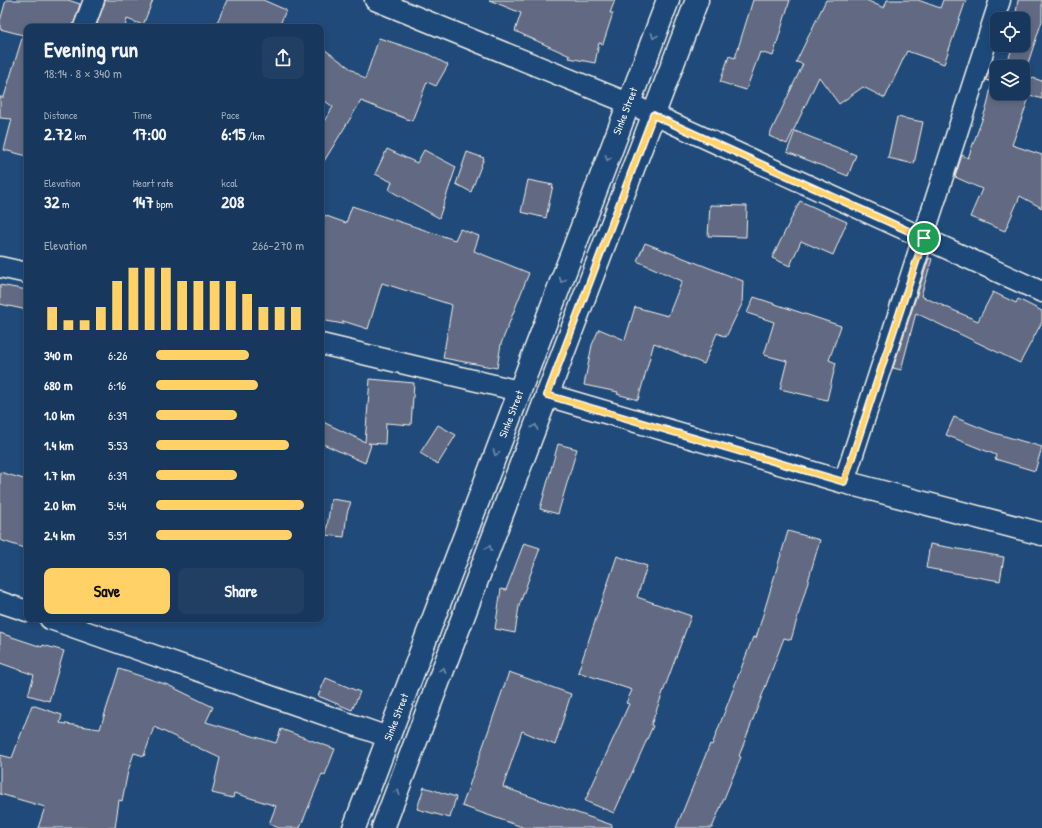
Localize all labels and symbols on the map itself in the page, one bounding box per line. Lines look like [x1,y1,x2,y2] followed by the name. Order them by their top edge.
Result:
[650,33,658,40] one-way arrow
[610,85,640,137] street label: Sinke Street
[604,154,612,161] one-way arrow
[907,221,941,255] pin
[558,276,566,283] one-way arrow
[496,388,526,440] street label: Sinke Street
[531,423,539,430] one-way arrow
[492,450,500,457] one-way arrow
[484,545,492,552] one-way arrow
[438,667,446,674] one-way arrow
[381,691,411,743] street label: Sinke Street
[392,788,400,795] one-way arrow

